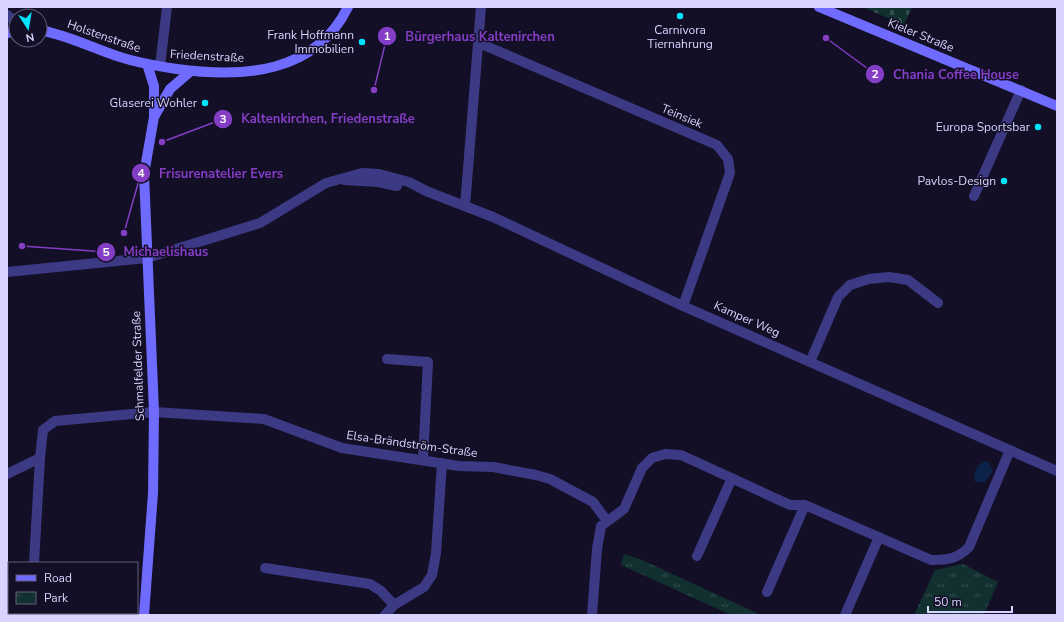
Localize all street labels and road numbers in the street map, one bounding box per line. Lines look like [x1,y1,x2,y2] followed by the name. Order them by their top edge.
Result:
[886,15,956,55] street label: Kieler Straße
[65,16,143,56] street label: Holstenstraße
[169,46,245,66] street label: Friedenstraße
[659,100,706,132] street label: Teinsiek
[711,297,783,341] street label: Kamper Weg
[128,311,148,421] street label: Schmalfelder Straße
[345,427,479,461] street label: Elsa-Brändström-Straße

